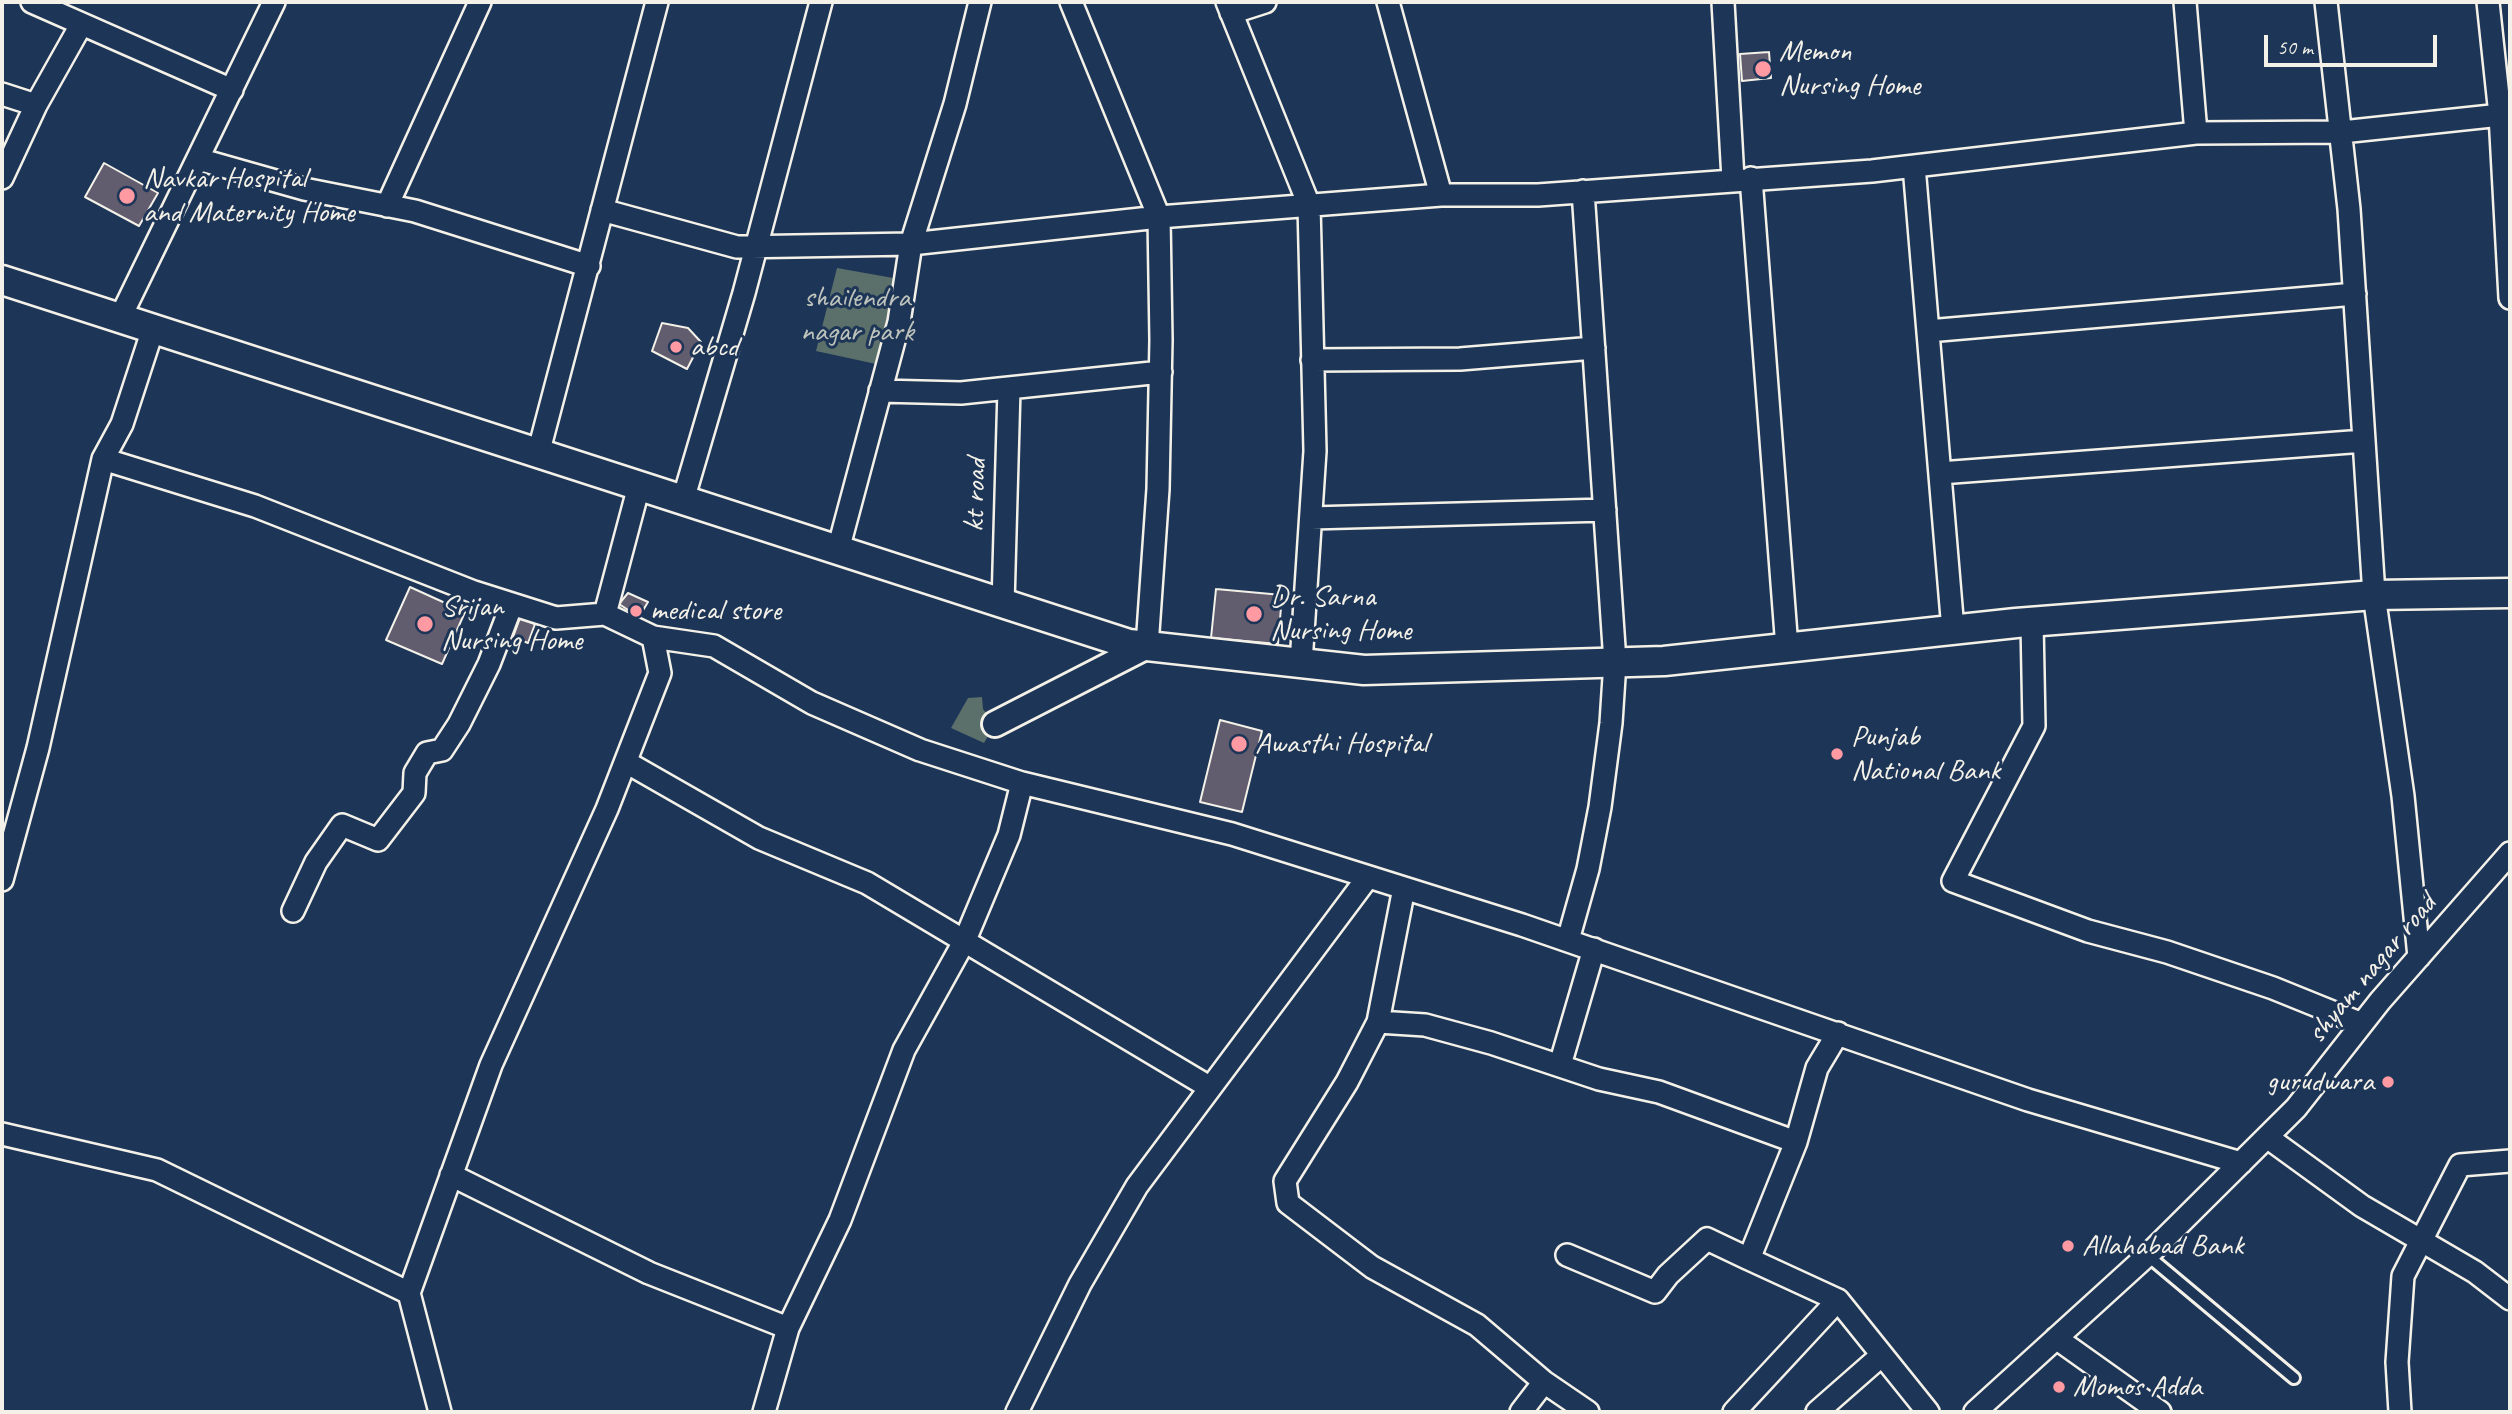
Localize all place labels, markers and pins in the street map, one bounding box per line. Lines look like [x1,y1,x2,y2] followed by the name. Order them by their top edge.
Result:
[1779,34,1920,104] place label: Memon Nursing Home
[1753,59,1773,79] marker: Memon Nursing Home
[143,161,354,232] place label: Navkar Hospital and Maternity Home
[117,186,137,206] marker: Navkar Hospital and Maternity Home
[690,329,738,365] place label: abcd
[668,339,684,355] marker: abcd
[1270,579,1411,650] place label: Dr. Sarna Nursing Home
[441,589,582,660] place label: Srijan Nursing Home
[650,593,781,629] place label: medical store
[628,603,644,619] marker: medical store
[1244,604,1264,624] marker: Dr. Sarna Nursing Home
[415,614,435,634] marker: Srijan Nursing Home
[1851,719,2000,790] place label: Punjab National Bank
[1255,726,1428,762] place label: Awasthi Hospital
[1229,734,1249,754] marker: Awasthi Hospital
[1829,746,1845,762] marker: Punjab National Bank
[2267,1064,2374,1100] place label: gurudwara
[2380,1074,2396,1090] marker: gurudwara
[2082,1228,2244,1264] place label: Allahabad Bank
[2060,1238,2076,1254] marker: Allahabad Bank
[2073,1369,2202,1405] place label: Momos Adda
[2051,1379,2067,1395] marker: Momos Adda

